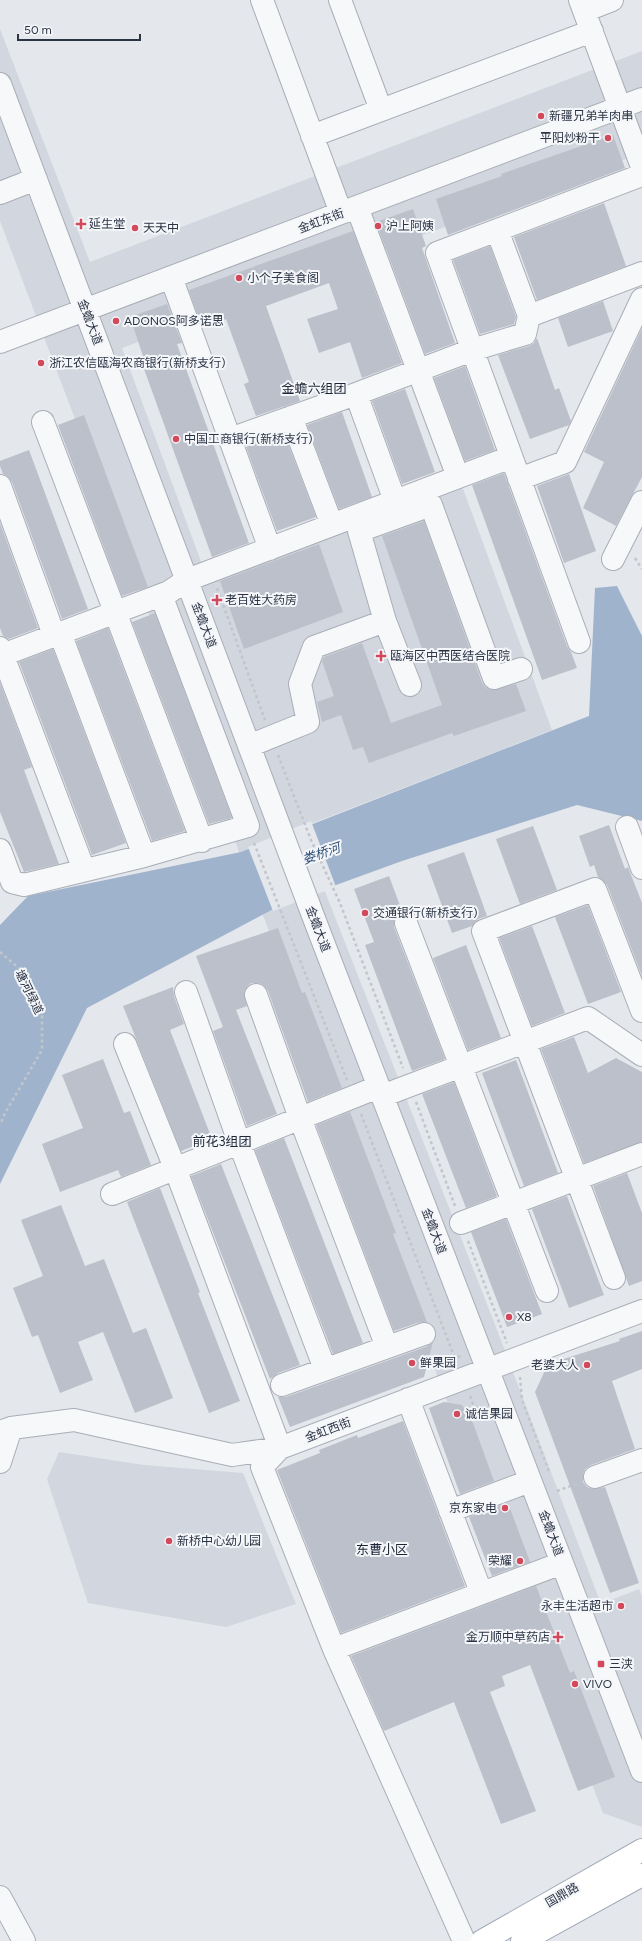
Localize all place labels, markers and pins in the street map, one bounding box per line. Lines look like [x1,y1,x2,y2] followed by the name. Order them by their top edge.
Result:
[549,109,633,123] place label: 新疆兄弟羊肉串
[536,111,546,121] marker: 新疆兄弟羊肉串
[540,131,600,145] place label: 平阳炒粉干
[603,133,613,143] marker: 平阳炒粉干
[89,217,125,231] place label: 延生堂
[76,219,86,229] marker: 延生堂
[386,219,434,233] place label: 沪上阿姨
[143,221,179,235] place label: 天天中
[373,221,383,231] marker: 沪上阿姨
[130,223,140,233] marker: 天天中
[247,271,319,285] place label: 小个子美食阁
[234,273,244,283] marker: 小个子美食阁
[124,314,224,328] place label: ADONOS阿多诺思
[111,316,121,326] marker: ADONOS阿多诺思
[49,356,225,370] place label: 浙江农信瓯海农商银行(新桥支行)
[36,358,46,368] marker: 浙江农信瓯海农商银行(新桥支行)
[184,432,312,446] place label: 中国工商银行(新桥支行)
[171,434,181,444] marker: 中国工商银行(新桥支行)
[225,593,297,607] place label: 老百姓大药房
[212,595,222,605] marker: 老百姓大药房
[390,649,510,663] place label: 瓯海区中西医结合医院
[375,650,387,662] marker: 瓯海区中西医结合医院
[373,906,477,920] place label: 交通银行(新桥支行)
[360,908,370,918] marker: 交通银行(新桥支行)
[517,1310,532,1324] place label: X8
[504,1312,514,1322] marker: X8
[420,1356,456,1370] place label: 鲜果园
[407,1358,417,1368] marker: 鲜果园
[531,1358,579,1372] place label: 老婆大人
[582,1360,592,1370] marker: 老婆大人
[465,1407,513,1421] place label: 诚信果园
[452,1409,462,1419] marker: 诚信果园
[449,1501,497,1515] place label: 京东家电
[500,1503,510,1513] marker: 京东家电
[177,1534,261,1548] place label: 新桥中心幼儿园
[164,1536,174,1546] marker: 新桥中心幼儿园
[488,1554,512,1568] place label: 荣耀
[515,1556,525,1566] marker: 荣耀
[541,1599,613,1613] place label: 永丰生活超市
[616,1601,626,1611] marker: 永丰生活超市
[466,1630,550,1644] place label: 金万顺中草药店
[553,1632,563,1642] marker: 金万顺中草药店
[609,1657,633,1671] place label: 三浃
[596,1659,606,1669] marker: 三浃
[583,1677,612,1691] place label: VIVO
[570,1679,580,1689] marker: VIVO

